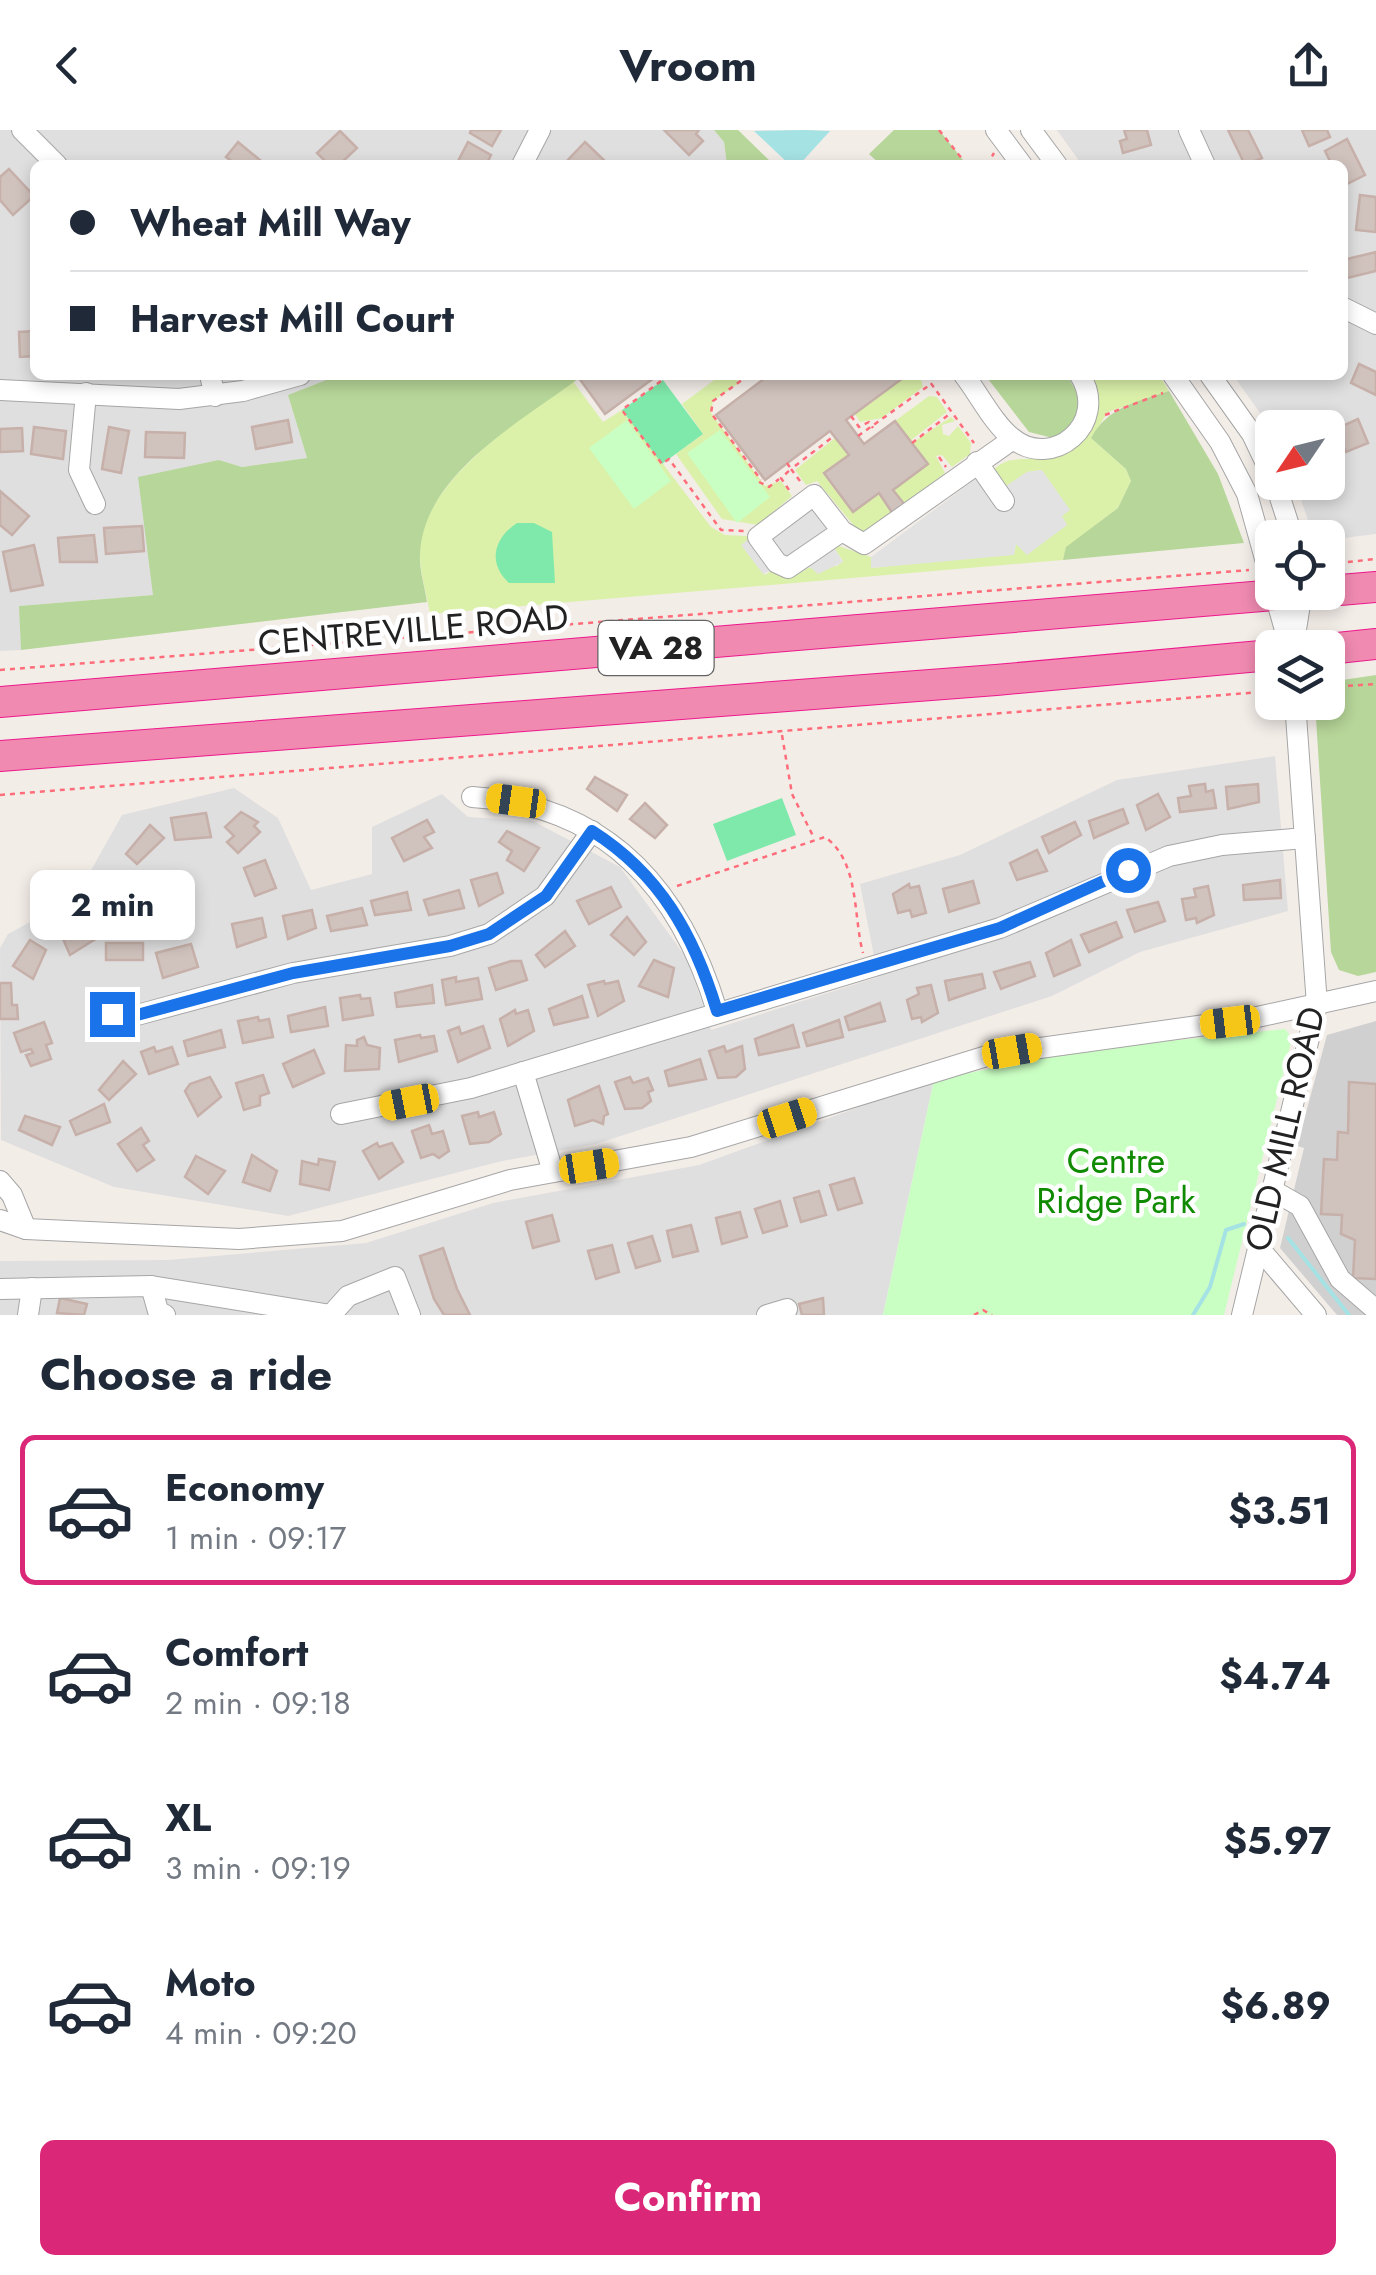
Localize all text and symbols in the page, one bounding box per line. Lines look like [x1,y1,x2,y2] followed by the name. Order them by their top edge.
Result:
[619,33,757,98] text: Vroom
[40,38,95,93] icon: back
[1281,38,1336,93] icon: share
[130,195,411,250] text: Wheat Mill Way
[130,291,454,346] text: Harvest Mill Court
[1255,410,1345,500] north arrow
[1255,410,1345,720] map controls
[1255,520,1345,610] button: locate
[256,592,570,668] street label: CENTREVILLE ROAD
[598,621,714,675] road number: VA 28
[1255,630,1345,720] button: layers
[484,782,548,820] car
[1106,848,1151,893] route start
[29,869,194,939] callout: 2 min
[70,882,155,928] text: 2 min
[90,992,135,1037] route end
[1233,1002,1337,1256] street label: OLD MILL ROAD
[1198,1003,1262,1041] car
[980,1031,1044,1071] car
[377,1082,441,1122] car
[754,1094,820,1142] car
[1036,1136,1196,1226] park label: Centre Ridge Park
[557,1146,621,1186] car
[40,1342,332,1407] text: Choose a ride
[165,1460,324,1515] text: Economy
[45,1465,135,1555] icon: car
[1228,1483,1331,1538] text: $3.51
[165,1515,346,1561] text: 1 min · 09:17
[165,1625,308,1680] text: Comfort
[45,1630,135,1720] icon: car
[1219,1648,1331,1703] text: $4.74
[165,1680,351,1726] text: 2 min · 09:18
[165,1790,211,1845] text: XL
[45,1795,135,1885] icon: car
[1223,1813,1331,1868] text: $5.97
[165,1845,351,1891] text: 3 min · 09:19
[165,1955,256,2010] text: Moto
[45,1960,135,2050] icon: car
[1220,1978,1331,2033] text: $6.89
[165,2010,357,2056] text: 4 min · 09:20
[40,2140,1336,2255] button: Confirm

